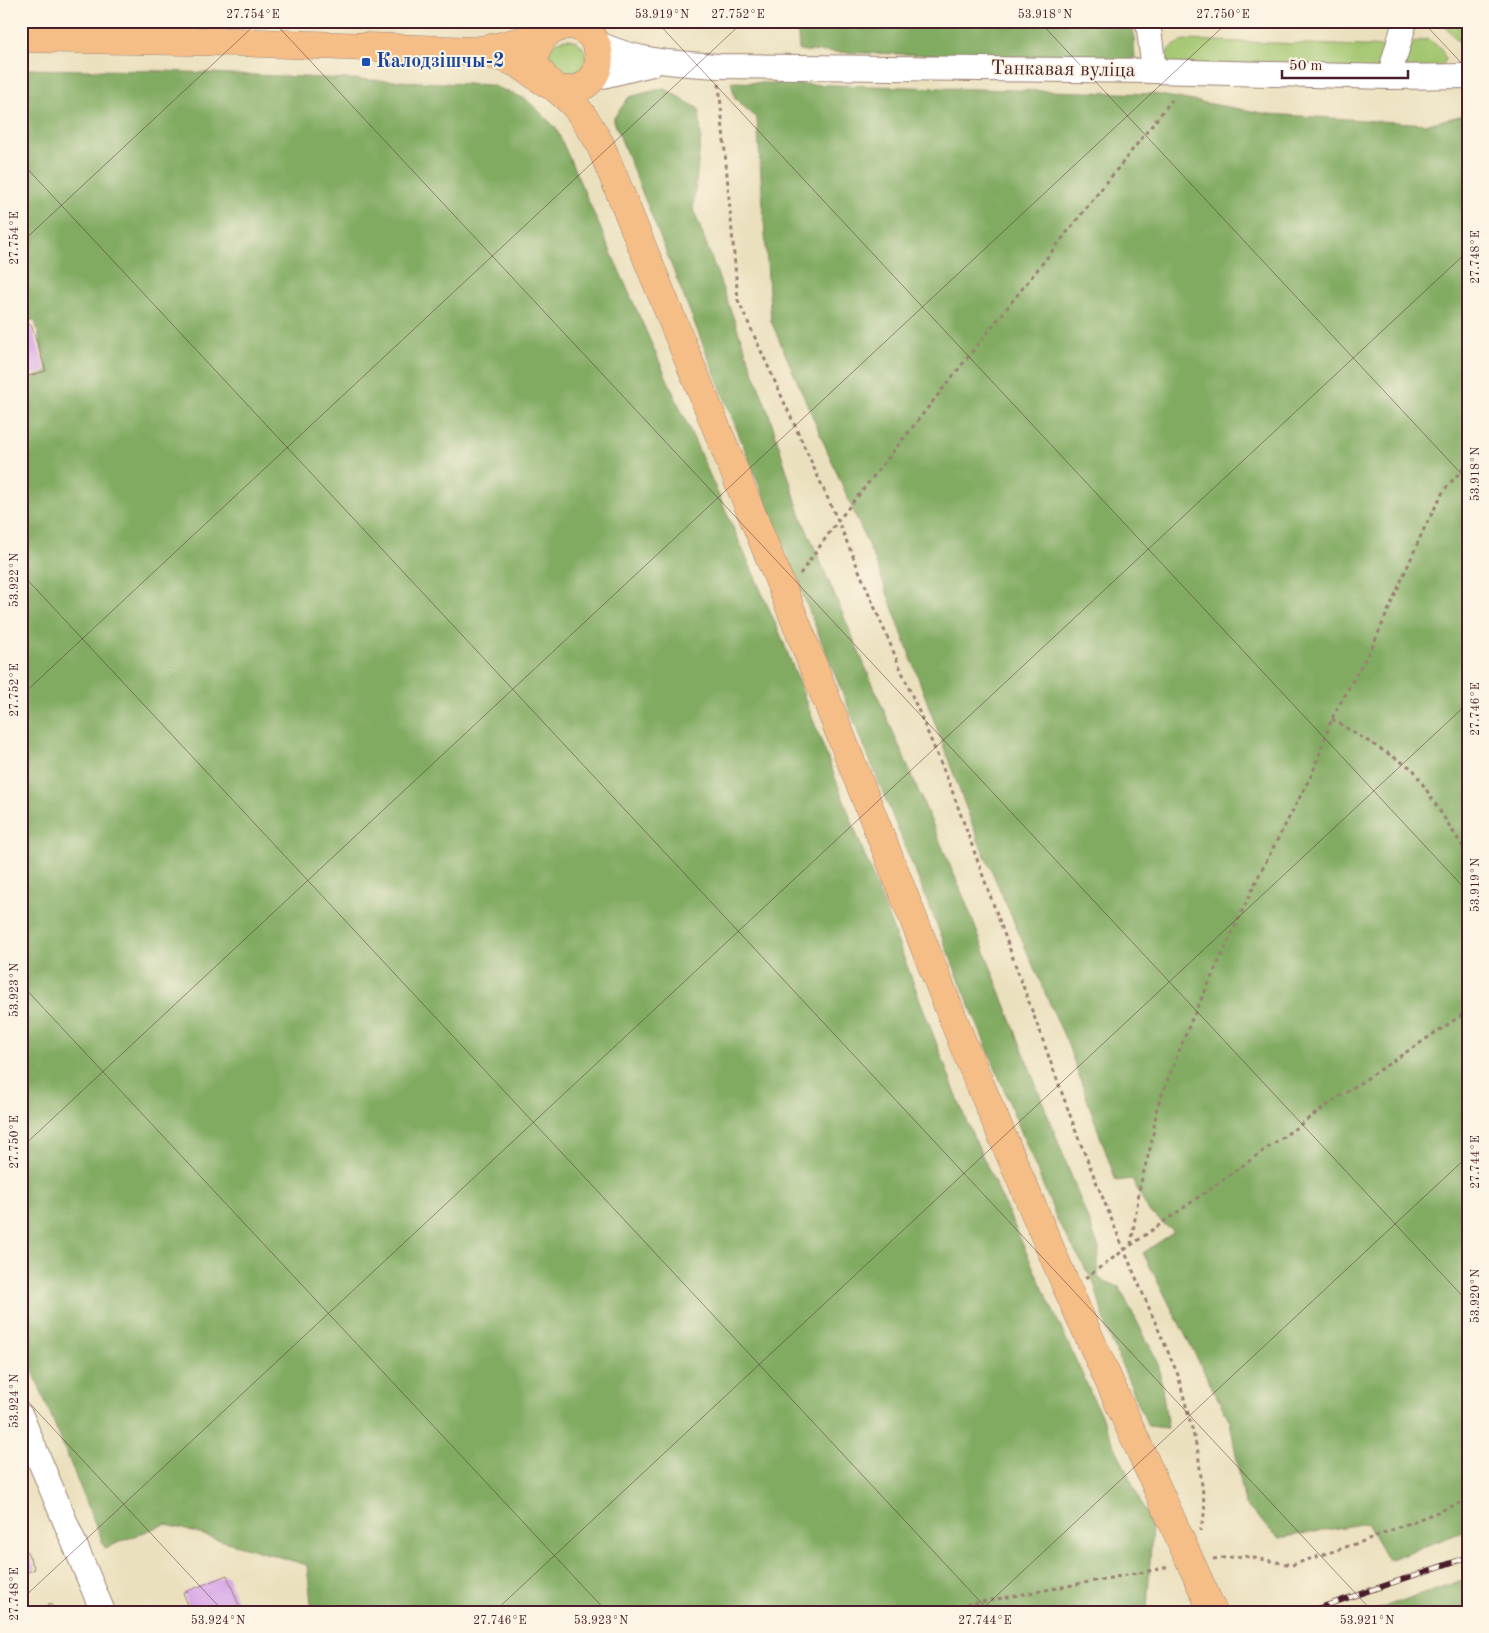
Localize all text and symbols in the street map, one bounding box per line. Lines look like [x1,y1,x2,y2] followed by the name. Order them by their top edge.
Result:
[226,8,280,21] text: 27.754°E
[635,8,689,21] text: 53.919°N
[711,8,765,21] text: 27.752°E
[1018,8,1072,21] text: 53.918°N
[1196,8,1250,21] text: 27.750°E
[1282,48,1408,80] scale bar
[376,52,505,72] place label: Калодзішчы-2
[360,56,372,68] marker: Калодзішчы-2
[990,59,1136,81] street label: Танкавая вуліца
[1289,59,1323,74] text: 50 m
[8,211,21,265] text: 27.754°E
[1470,230,1482,284] text: 27.748°E
[1469,447,1482,501] text: 53.918°N
[8,553,21,607] text: 53.922°N
[8,663,21,717] text: 27.752°E
[1470,682,1482,736] text: 27.746°E
[1469,858,1482,912] text: 53.919°N
[8,963,21,1017] text: 53.923°N
[8,1115,21,1169] text: 27.750°E
[1470,1135,1482,1189] text: 27.744°E
[1469,1269,1482,1323] text: 53.920°N
[8,1374,21,1428] text: 53.924°N
[9,1567,21,1621] text: 27.748°E
[191,1614,245,1627] text: 53.924°N
[574,1614,628,1627] text: 53.923°N
[1340,1614,1394,1627] text: 53.921°N
[473,1615,527,1627] text: 27.746°E
[958,1615,1012,1627] text: 27.744°E

